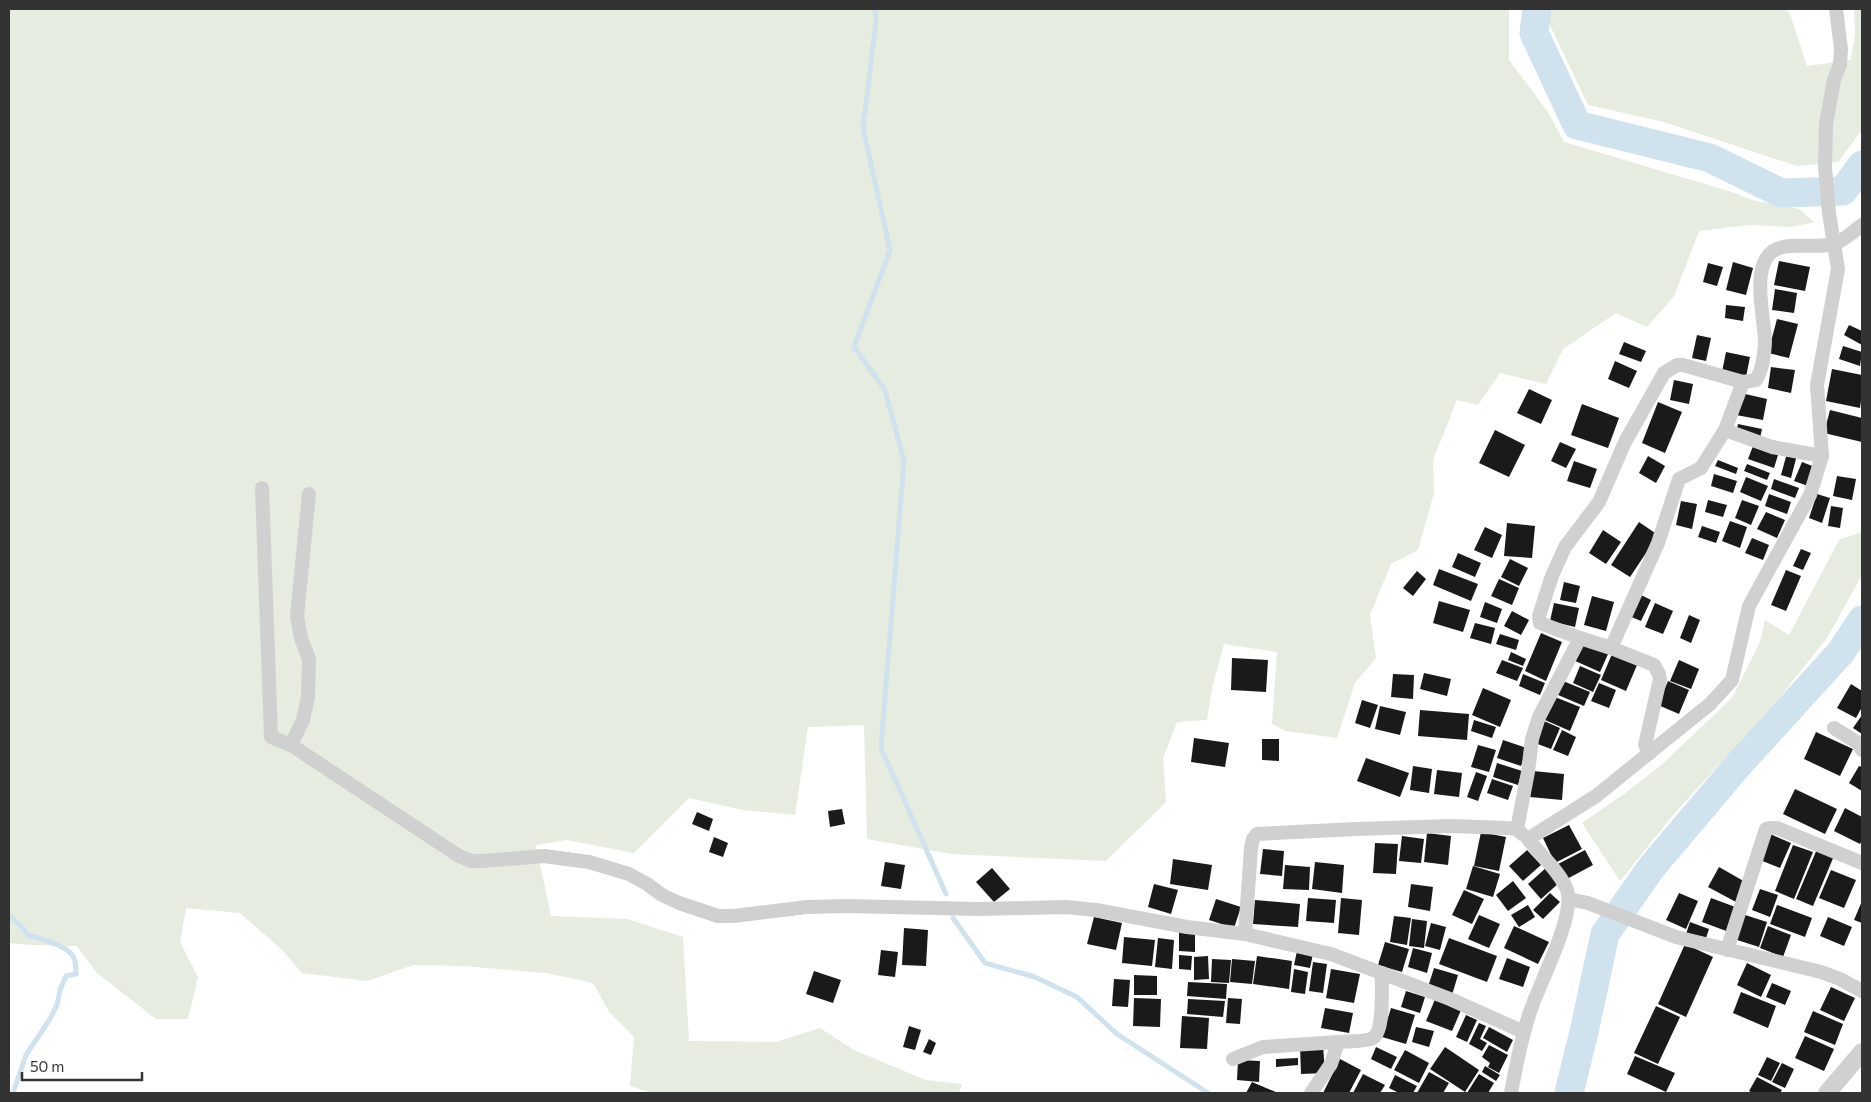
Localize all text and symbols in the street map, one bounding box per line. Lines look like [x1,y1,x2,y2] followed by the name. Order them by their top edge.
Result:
[22,1050,142,1082] scale bar
[30,1057,64,1075] text: 50 m

